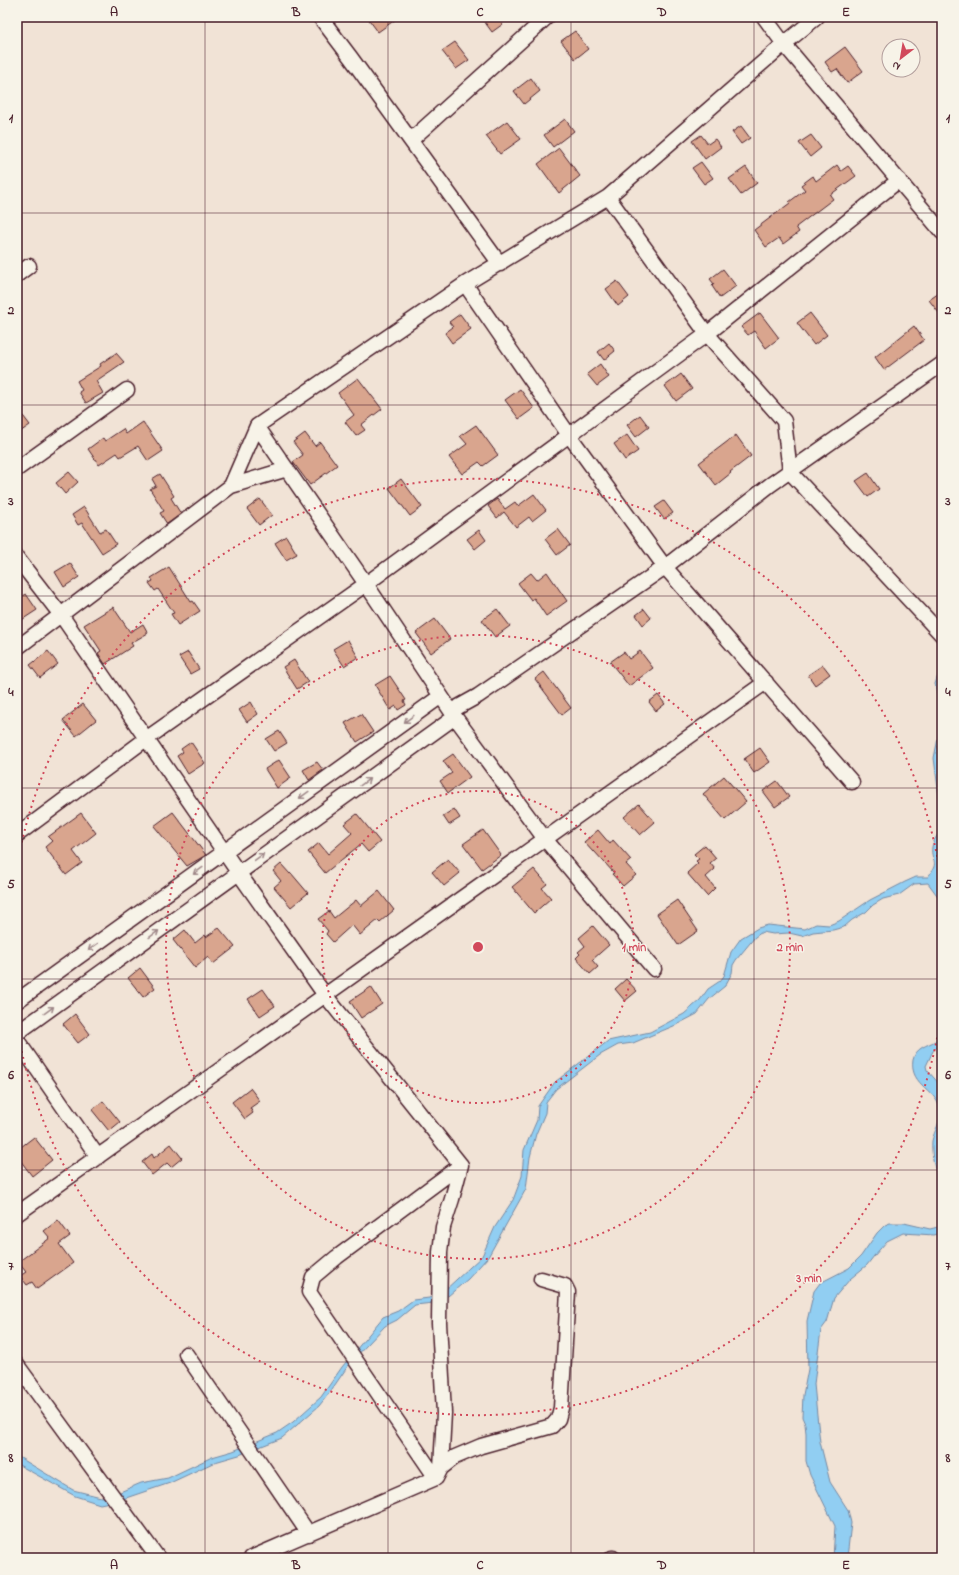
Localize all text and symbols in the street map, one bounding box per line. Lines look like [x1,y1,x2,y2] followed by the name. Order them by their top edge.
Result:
[110,3,118,22] text: A
[291,3,301,22] text: B
[476,3,484,22] text: C
[656,3,667,22] text: D
[842,3,850,22] text: E
[881,38,921,78] north arrow
[889,57,904,74] text: N
[9,109,14,128] text: 1
[946,109,951,128] text: 1
[7,301,15,320] text: 2
[944,301,952,320] text: 2
[7,492,14,511] text: 3
[944,492,951,511] text: 3
[7,683,14,702] text: 4
[944,683,951,702] text: 4
[404,715,415,723] one-way arrow
[359,778,370,786] one-way arrow
[298,791,309,799] one-way arrow
[253,853,264,862] one-way arrow
[193,867,204,875] one-way arrow
[7,875,15,894] text: 5
[944,875,952,894] text: 5
[148,930,159,938] one-way arrow
[622,939,646,957] text: 1 min
[776,939,803,957] text: 2 min
[471,940,485,954] centre of rings
[87,943,98,951] one-way arrow
[43,1006,54,1014] one-way arrow
[7,1066,14,1085] text: 6
[944,1066,951,1085] text: 6
[8,1257,14,1276] text: 7
[945,1257,951,1276] text: 7
[795,1270,822,1288] text: 3 min
[8,1449,14,1468] text: 8
[945,1449,951,1468] text: 8
[110,1556,118,1575] text: A
[291,1556,301,1575] text: B
[476,1556,484,1575] text: C
[656,1556,667,1575] text: D
[842,1556,850,1575] text: E

